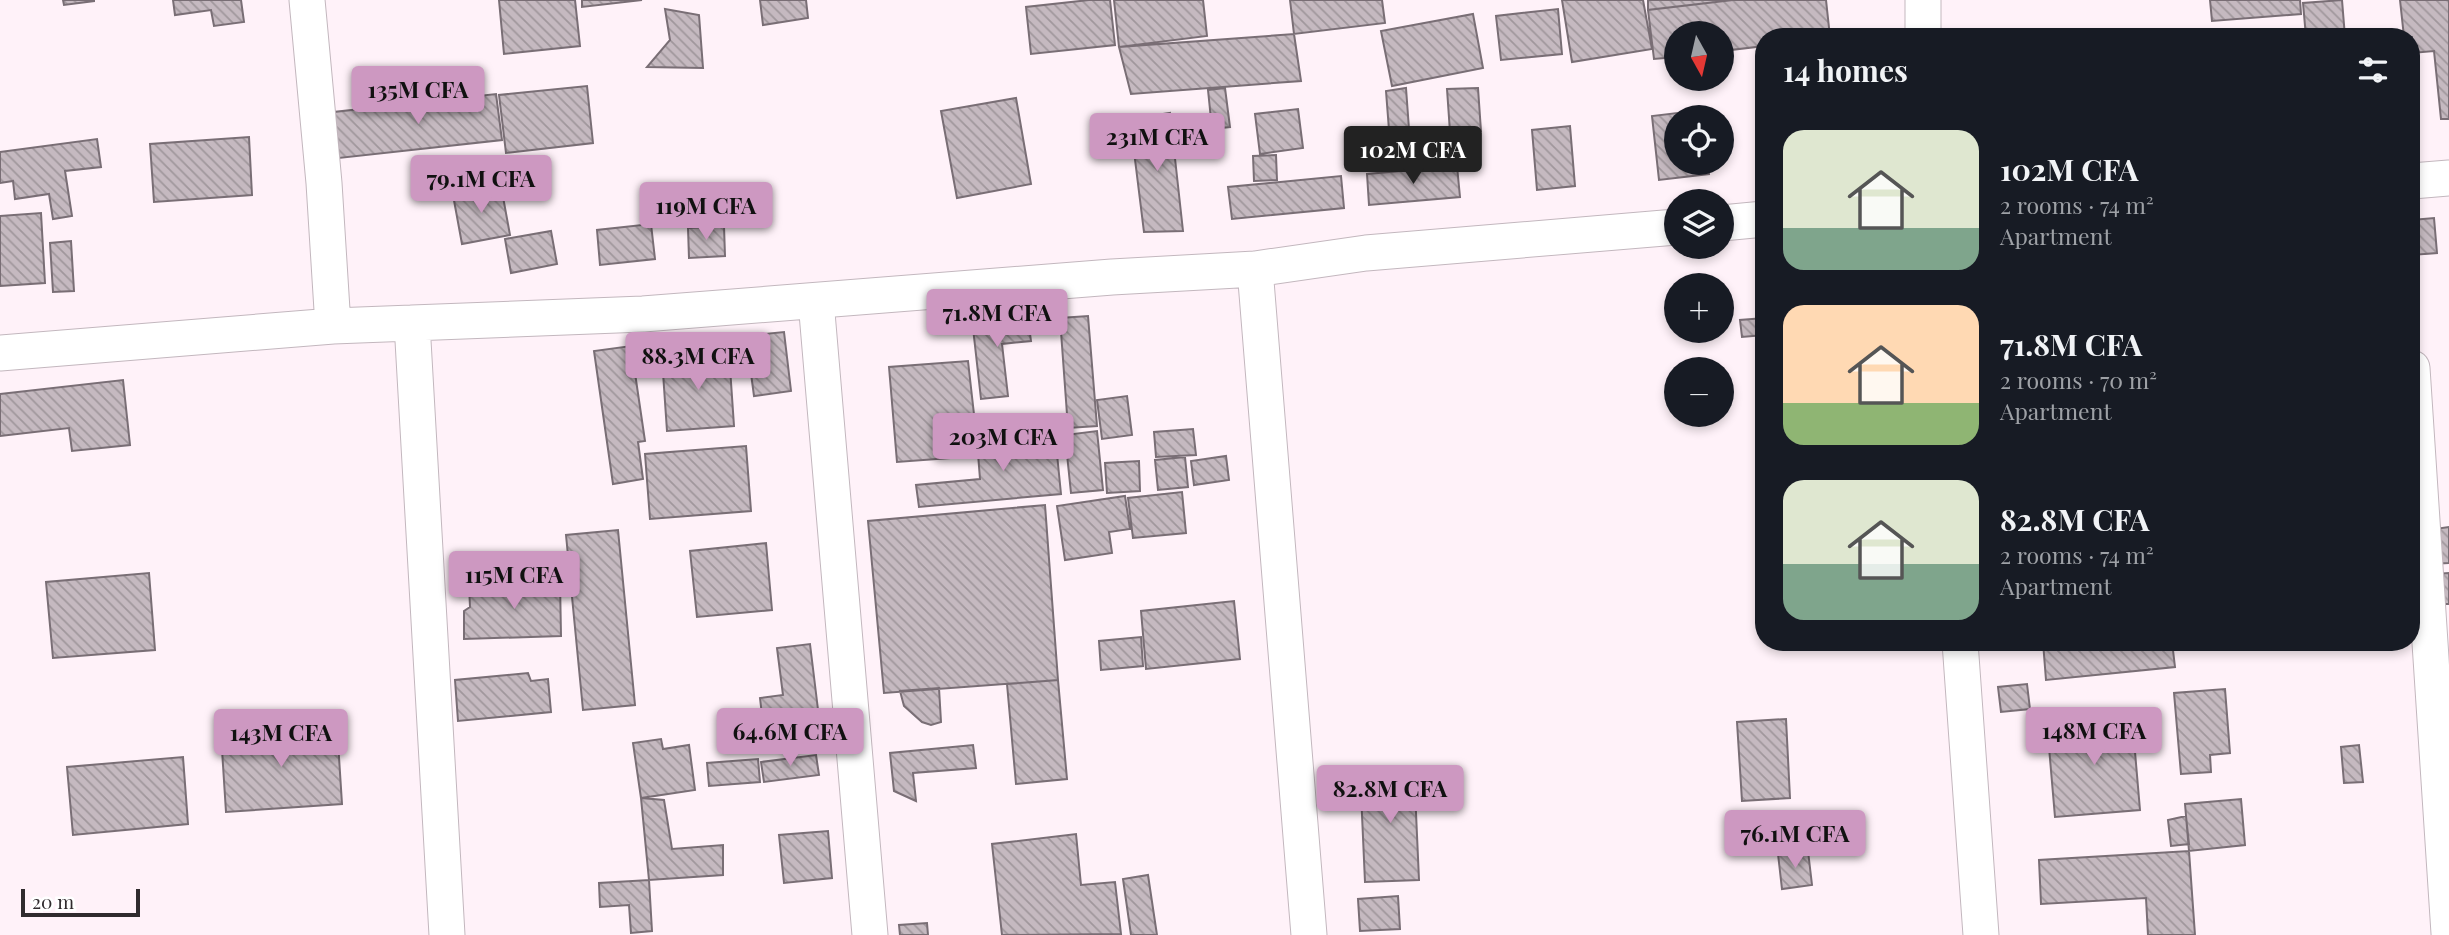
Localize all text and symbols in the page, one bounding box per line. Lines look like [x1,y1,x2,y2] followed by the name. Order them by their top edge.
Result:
[1664,21,1734,91] north arrow
[1664,21,1734,427] map controls
[1783,50,1908,90] text: 14 homes
[2354,51,2392,89] icon: filters
[346,66,490,126] pin: 135M CFA
[367,73,469,104] text: 135M CFA
[1664,105,1734,175] button: locate
[1085,114,1229,173] pin: 231M CFA
[1106,120,1208,151] text: 231M CFA
[1341,127,1485,186] pin: 102M CFA
[1360,133,1466,164] text: 102M CFA
[2000,149,2139,189] text: 102M CFA
[401,156,561,215] pin: 79.1M CFA
[1839,158,1923,242] icon: home
[427,162,535,193] text: 79.1M CFA
[634,182,778,242] pin: 119M CFA
[656,189,756,220] text: 119M CFA
[1664,189,1734,259] button: layers
[2000,189,2154,220] text: 2 rooms · 74 m²
[2000,220,2112,251] text: Apartment
[1664,273,1734,343] button: +
[917,290,1077,349] pin: 71.8M CFA
[943,296,1052,327] text: 71.8M CFA
[2000,324,2142,364] text: 71.8M CFA
[618,332,778,392] pin: 88.3M CFA
[1839,333,1923,417] icon: home
[641,339,755,370] text: 88.3M CFA
[1664,357,1734,427] button: −
[2000,364,2157,395] text: 2 rooms · 70 m²
[2000,395,2112,426] text: Apartment
[931,414,1075,473] pin: 203M CFA
[949,420,1057,451] text: 203M CFA
[2000,499,2150,539] text: 82.8M CFA
[1839,508,1923,592] icon: home
[2000,539,2154,570] text: 2 rooms · 74 m²
[442,552,586,611] pin: 115M CFA
[465,558,563,589] text: 115M CFA
[2000,570,2112,601] text: Apartment
[710,708,870,768] pin: 64.6M CFA
[2022,708,2166,767] pin: 148M CFA
[209,710,353,769] pin: 143M CFA
[2042,714,2146,745] text: 148M CFA
[733,715,847,746] text: 64.6M CFA
[230,716,332,747] text: 143M CFA
[1310,766,1470,825] pin: 82.8M CFA
[1333,772,1447,803] text: 82.8M CFA
[1715,810,1875,870] pin: 76.1M CFA
[1741,817,1850,848] text: 76.1M CFA
[21,886,140,918] scale bar
[32,888,74,914] text: 20 m

